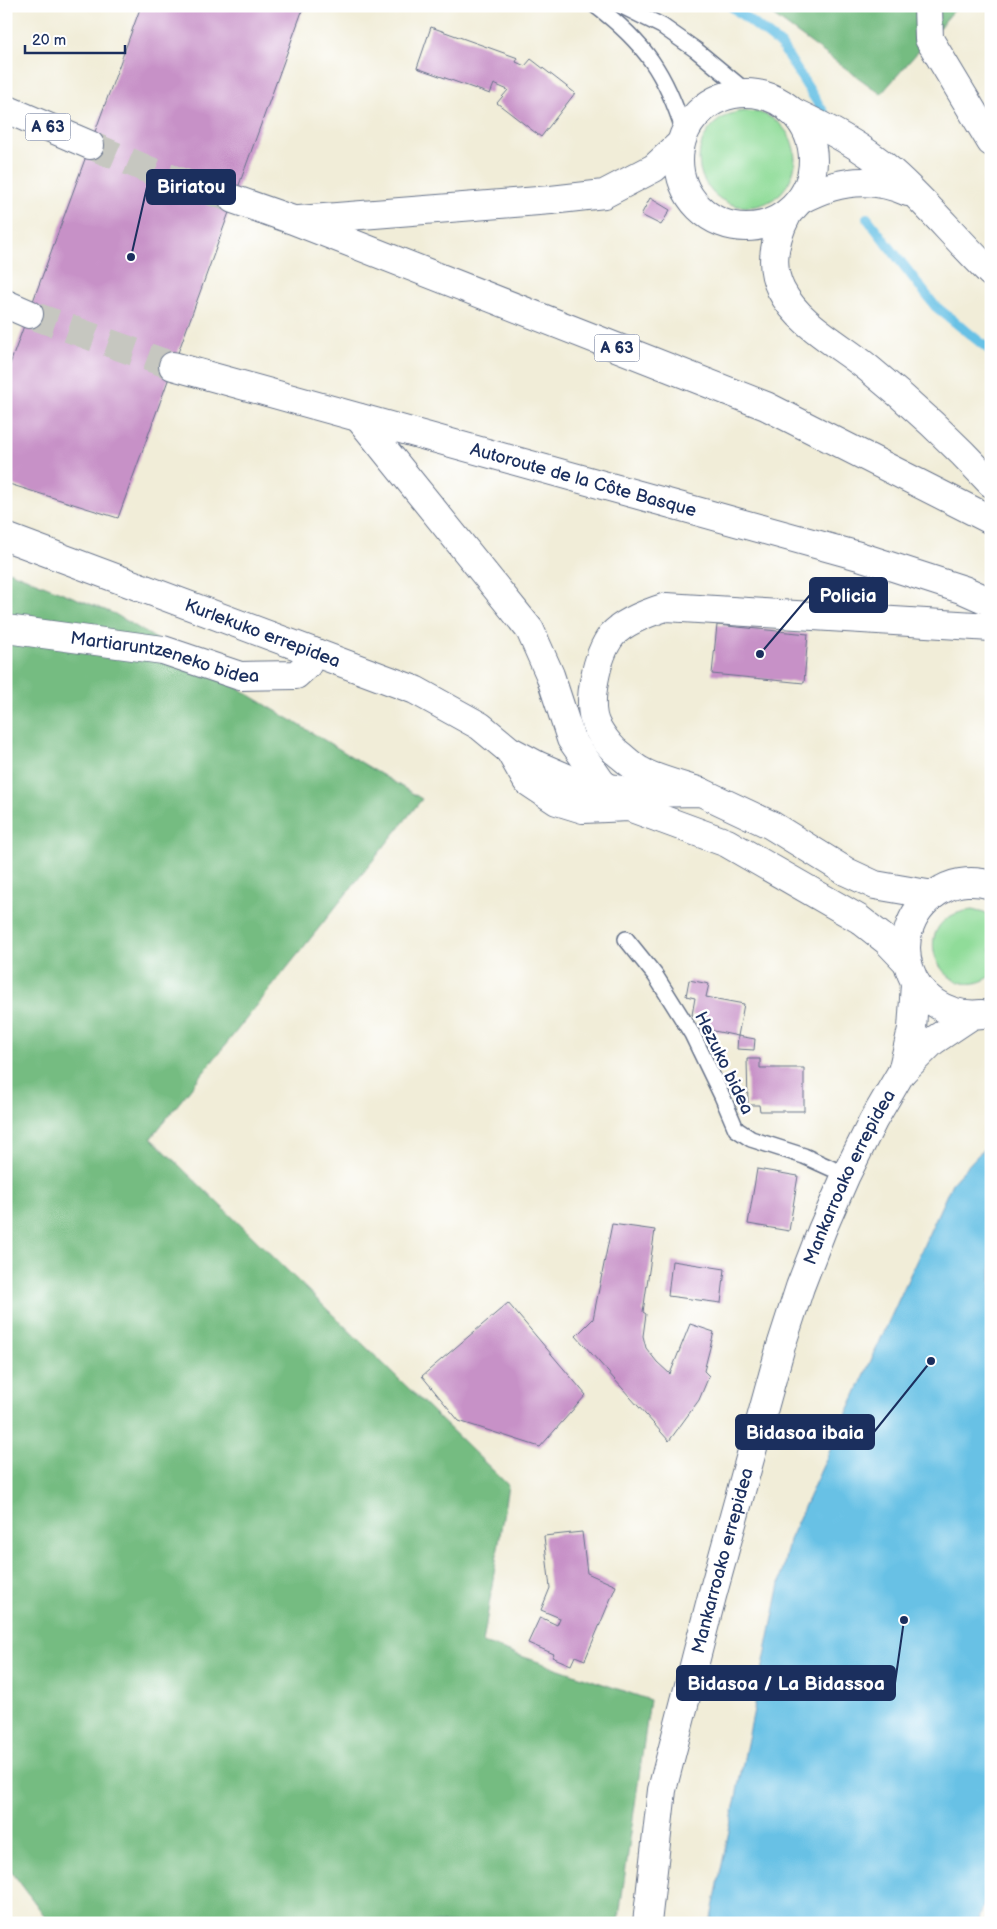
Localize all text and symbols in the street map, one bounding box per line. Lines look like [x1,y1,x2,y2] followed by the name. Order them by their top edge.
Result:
[25,22,125,54] scale bar
[32,31,66,50] text: 20 m
[26,114,70,140] road number: A 63
[147,170,235,204] callout: Biriatou
[157,176,225,199] text: Biriatou
[594,334,640,362] road number: A 63
[468,438,699,521] street label: Autoroute de la Côte Basque
[810,578,887,612] callout: Policia
[819,585,877,608] text: Policia
[182,594,343,672] street label: Kurlekuko errepidea
[69,627,259,687] street label: Martiaruntzeneko bidea
[690,1008,758,1118] street label: Hezuko bidea
[799,1086,900,1268] street label: Mankarroako errepidea
[736,1415,874,1449] callout: Bidasoa ibaia
[746,1422,864,1445] text: Bidasoa ibaia
[687,1466,757,1656] street label: Mankarroako errepidea
[677,1666,895,1700] callout: Bidasoa / La Bidassoa
[687,1673,885,1696] text: Bidasoa / La Bidassoa

